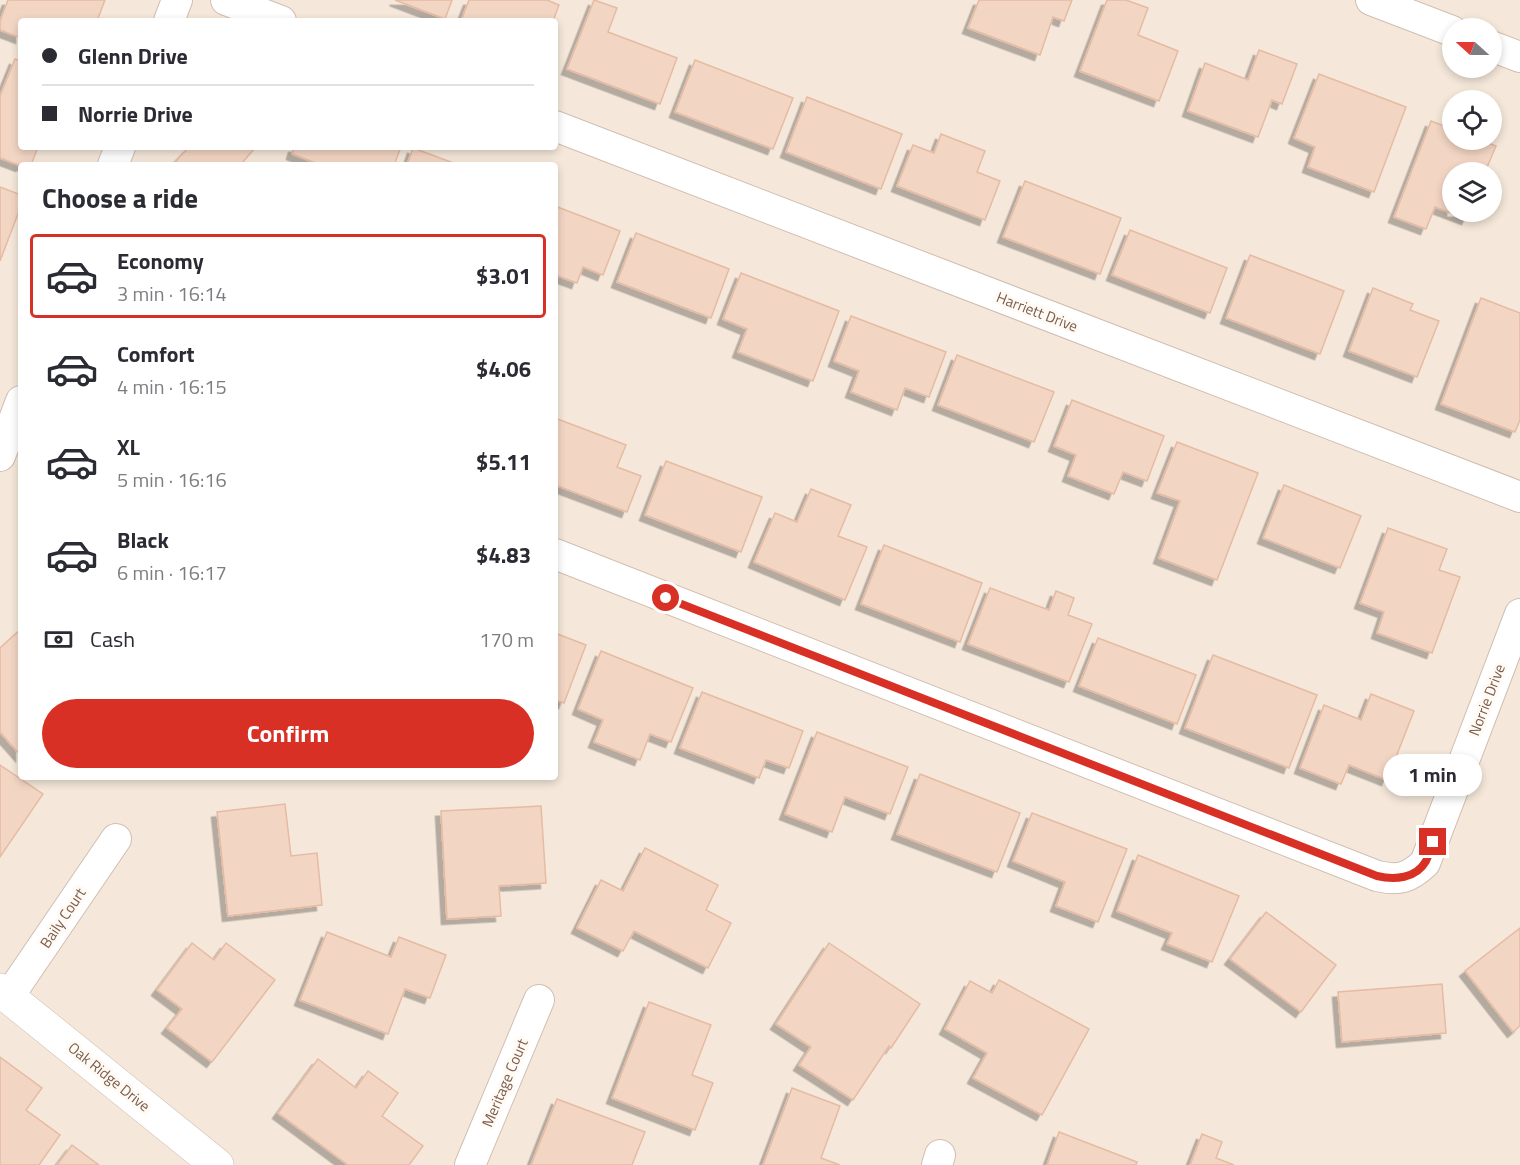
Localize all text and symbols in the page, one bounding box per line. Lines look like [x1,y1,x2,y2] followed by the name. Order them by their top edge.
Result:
[1442,18,1502,78] north arrow
[1442,18,1502,222] map controls
[78,39,188,73] text: Glenn Drive
[1442,90,1502,150] button: locate
[78,97,193,131] text: Norrie Drive
[1442,162,1502,222] button: layers
[42,177,198,218] text: Choose a ride
[117,244,204,278] text: Economy
[45,249,99,303] icon: car
[476,259,531,293] text: $3.01
[117,278,227,309] text: 3 min · 16:14
[993,285,1081,338] street label: Harriett Drive
[117,337,195,371] text: Comfort
[45,342,99,396] icon: car
[476,352,531,386] text: $4.06
[117,371,227,402] text: 4 min · 16:15
[117,430,140,464] text: XL
[45,435,99,489] icon: car
[476,445,531,479] text: $5.11
[117,464,227,495] text: 5 min · 16:16
[117,523,169,557] text: Black
[45,528,99,582] icon: car
[476,538,531,572] text: $4.83
[117,557,227,588] text: 6 min · 16:17
[652,584,679,611] route start
[90,622,135,656] text: Cash
[42,623,75,656] icon: cash
[479,624,534,655] text: 170 m
[1462,661,1511,739] street label: Norrie Drive
[42,699,534,768] button: Confirm
[1384,755,1482,797] callout: 1 min
[1408,759,1457,790] text: 1 min
[1419,828,1446,855] route end
[34,882,92,953] street label: Baily Court
[476,1034,534,1131] street label: Meritage Court
[63,1036,155,1117] street label: Oak Ridge Drive

